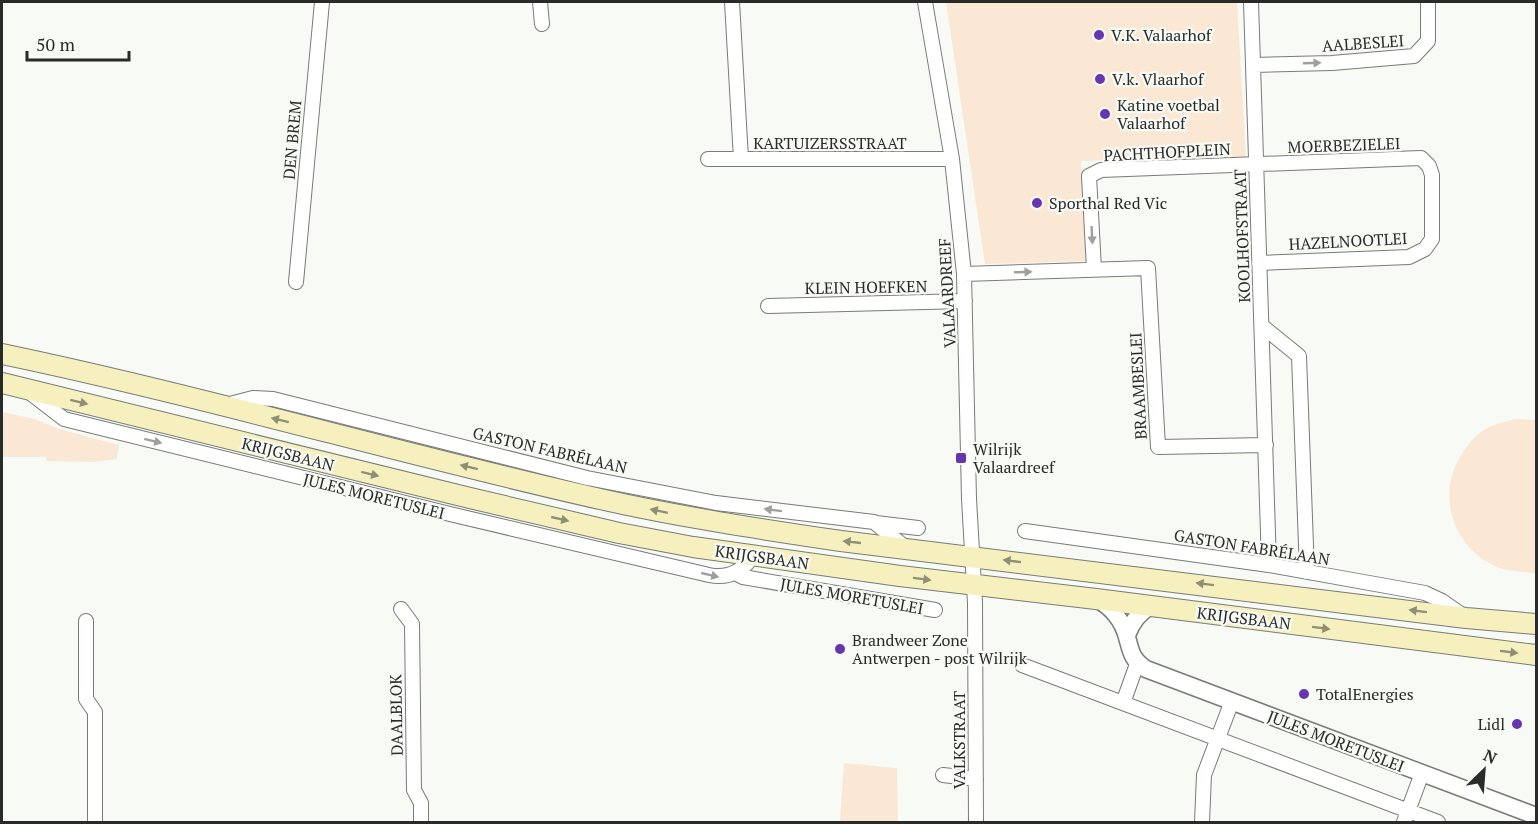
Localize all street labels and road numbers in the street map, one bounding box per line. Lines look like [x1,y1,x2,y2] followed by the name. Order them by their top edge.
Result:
[1321,29,1405,57] street label: AALBESLEI
[278,99,306,181] street label: DEN BREM
[753,132,907,154] street label: KARTUIZERSSTRAAT
[1287,132,1401,158] street label: MOERBEZIELEI
[1103,138,1231,166] street label: PACHTHOFPLEIN
[1229,169,1255,303] street label: KOOLHOFSTRAAT
[1288,227,1408,255] street label: HAZELNOOTLEI
[933,238,961,348] street label: VALAARDREEF
[805,275,928,299] street label: KLEIN HOEFKEN
[1124,332,1152,440] street label: BRAAMBESLEI
[471,422,630,479] street label: GASTON FABRÉLAAN
[239,432,337,476] street label: KRIJGSBAAN
[301,468,447,524] street label: JULES MORETUSLEI
[1172,524,1332,570] street label: GASTON FABRÉLAAN
[714,540,811,575] street label: KRIJGSBAAN
[779,573,925,619] street label: JULES MORETUSLEI
[1196,601,1293,635] street label: KRIJGSBAAN
[384,673,408,756] street label: DAALBLOK
[948,691,970,789] street label: VALKSTRAAT
[1264,705,1408,777] street label: JULES MORETUSLEI

